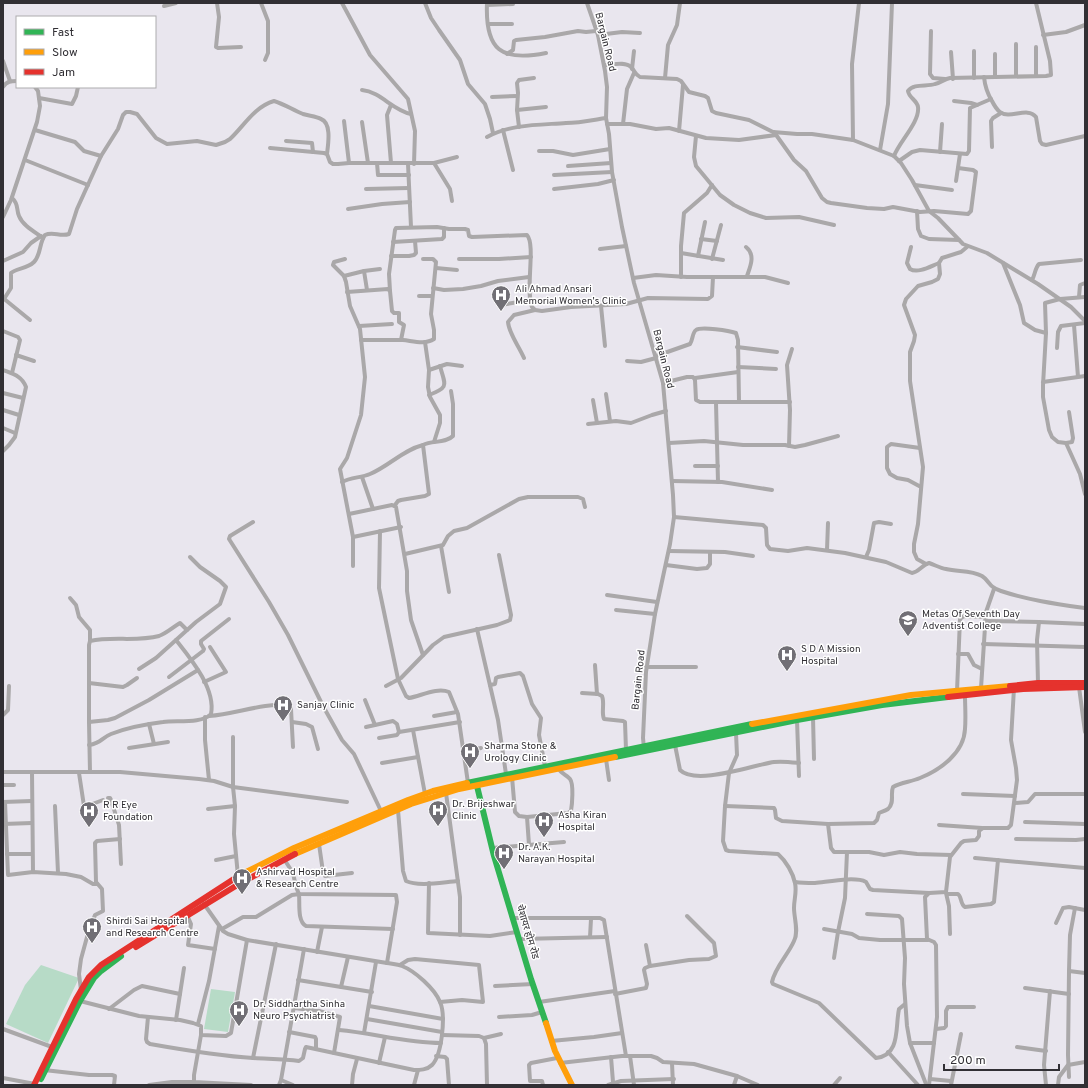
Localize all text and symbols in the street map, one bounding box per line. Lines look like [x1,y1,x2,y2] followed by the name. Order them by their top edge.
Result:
[591,11,619,73] street label: Bargain Road
[16,16,156,88] legend
[52,25,74,41] text: Fast
[52,45,78,61] text: Slow
[52,65,75,81] text: Jam
[515,283,627,308] place label: Ali Ahmad Ansari Memorial Women's Clinic
[490,284,512,312] hospital icon: Ali Ahmad Ansari Memorial Women's Clinic
[649,328,677,390] street label: Bargain Road
[922,608,1020,633] place label: Metas Of Seventh Day Adventist College
[897,609,919,637] school or university icon: Metas Of Seventh Day Adventist College
[801,643,861,668] place label: S D A Mission Hospital
[776,644,798,672] hospital icon: S D A Mission Hospital
[629,649,649,711] street label: Bargain Road
[272,694,294,722] hospital icon: Sanjay Clinic
[297,699,355,712] place label: Sanjay Clinic
[484,740,557,765] place label: Sharma Stone & Urology Clinic
[459,741,481,769] hospital icon: Sharma Stone & Urology Clinic
[452,798,515,823] place label: Dr. Brijeshwar Clinic
[103,799,153,824] place label: R R Eye Foundation
[427,799,449,827] hospital icon: Dr. Brijeshwar Clinic
[78,800,100,828] hospital icon: R R Eye Foundation
[558,809,607,834] place label: Asha Kiran Hospital
[533,810,555,838] hospital icon: Asha Kiran Hospital
[518,841,595,866] place label: Dr. A.K. Narayan Hospital
[493,842,515,870] hospital icon: Dr. A.K. Narayan Hospital
[256,866,339,891] place label: Ashirvad Hospital & Research Centre
[231,867,253,895] hospital icon: Ashirvad Hospital & Research Centre
[513,903,542,961] street label: चेशायर होम रोड
[106,915,199,940] place label: Shirdi Sai Hospital and Research Centre
[81,916,103,944] hospital icon: Shirdi Sai Hospital and Research Centre
[253,998,345,1023] place label: Dr. Siddhartha Sinha Neuro Psychiatrist
[228,999,250,1027] hospital icon: Dr. Siddhartha Sinha Neuro Psychiatrist
[944,1046,1059,1072] scale bar
[950,1053,986,1069] text: 200 m

